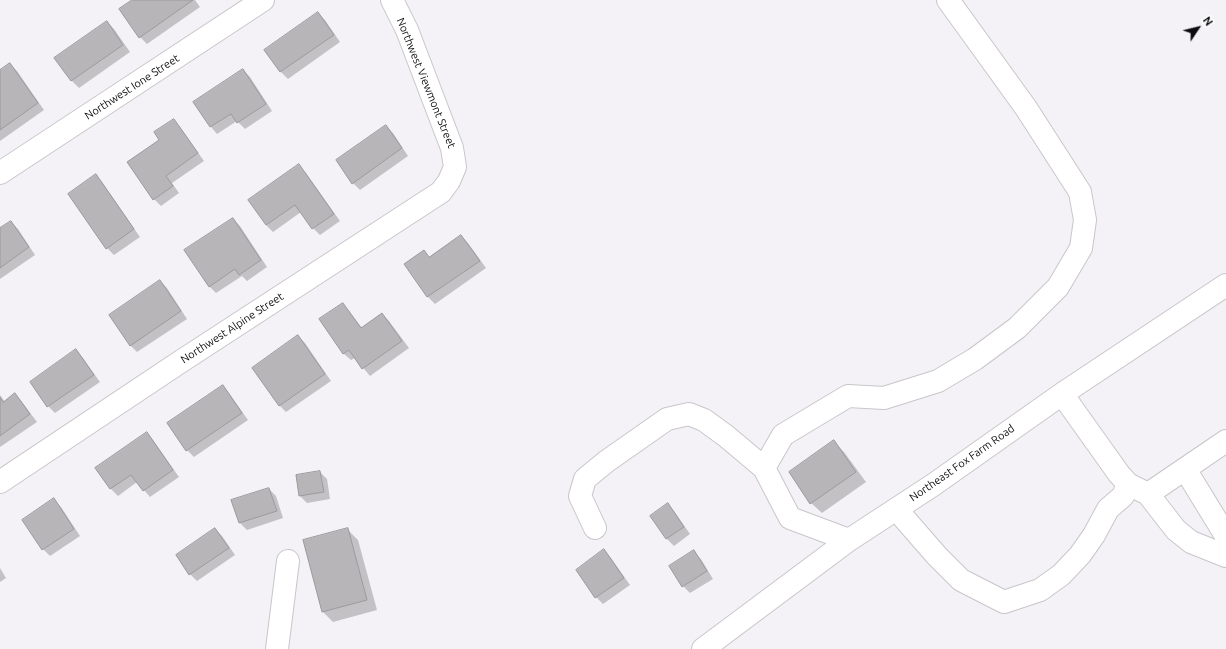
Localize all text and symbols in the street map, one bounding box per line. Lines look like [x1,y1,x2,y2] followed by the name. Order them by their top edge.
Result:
[1178,8,1218,48] north arrow
[1201,14,1215,28] text: N
[394,16,458,150] street label: Northwest Viewmont Street
[82,51,182,123] street label: Northwest Ione Street
[178,290,286,366] street label: Northwest Alpine Street
[907,422,1017,504] street label: Northeast Fox Farm Road

